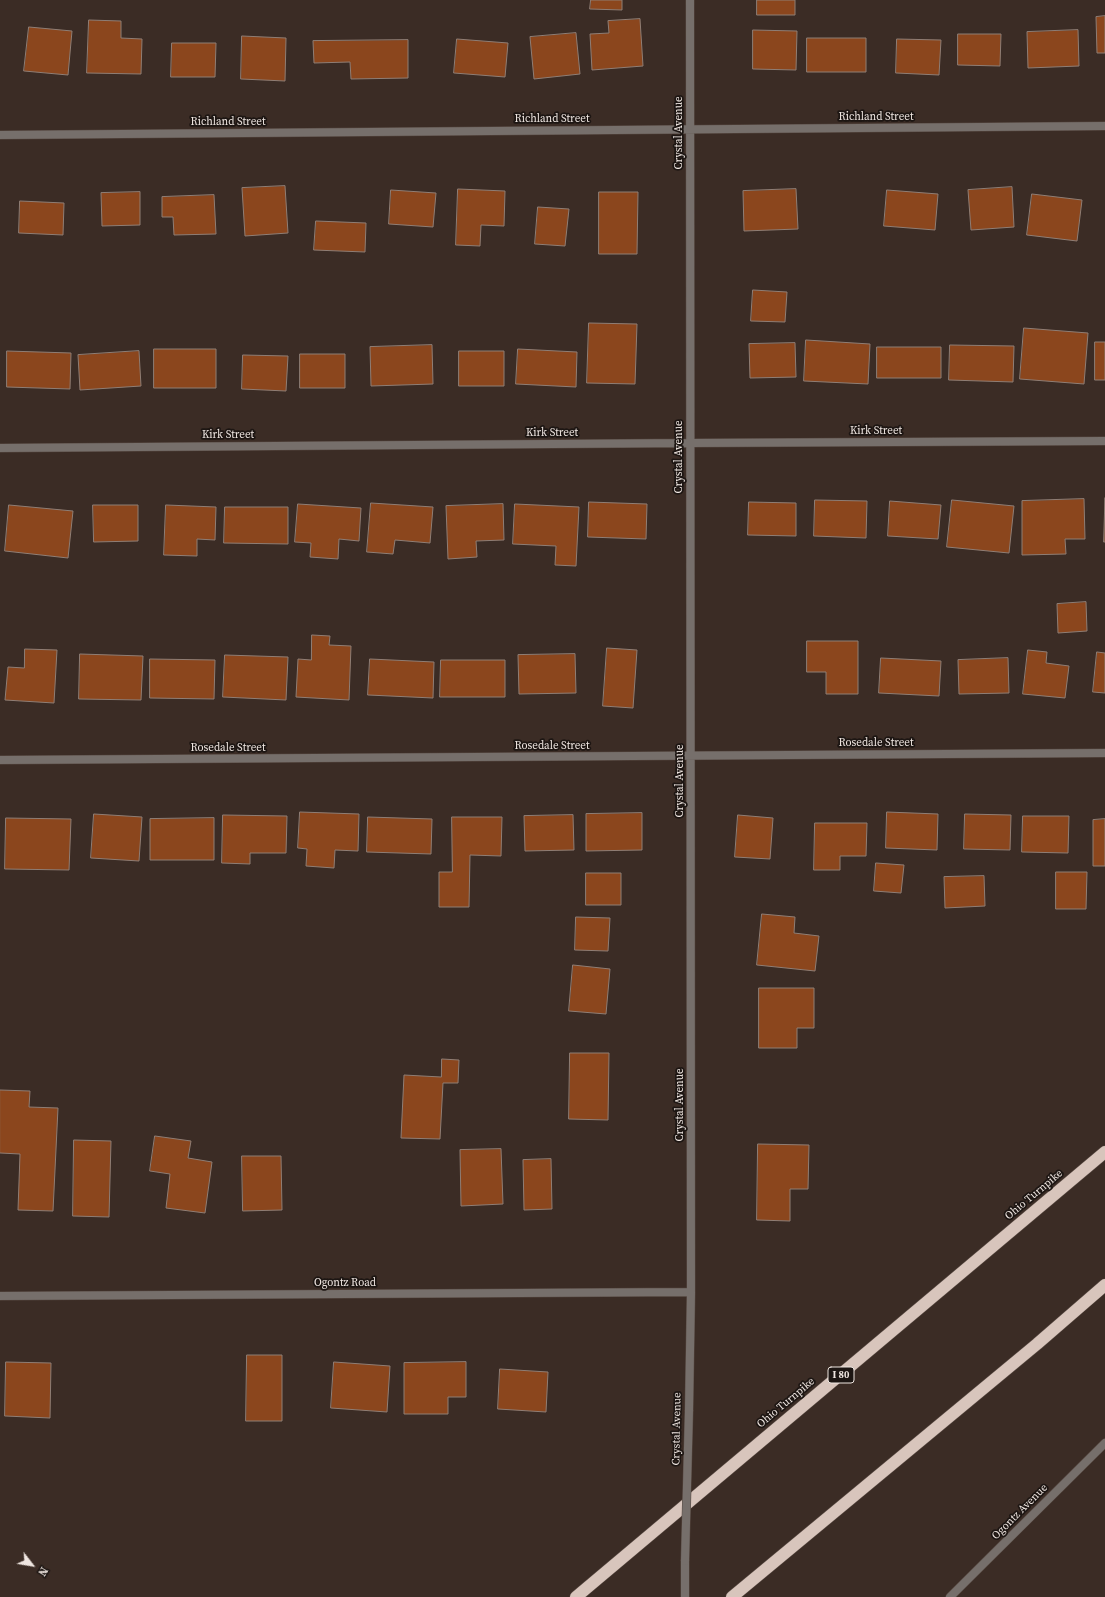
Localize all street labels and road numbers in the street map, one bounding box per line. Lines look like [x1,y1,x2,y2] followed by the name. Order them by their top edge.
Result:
[672,96,686,170] street label: Crystal Avenue
[839,110,913,124] street label: Richland Street
[515,112,589,126] street label: Richland Street
[191,115,265,129] street label: Richland Street
[672,420,686,494] street label: Crystal Avenue
[850,424,902,438] street label: Kirk Street
[526,426,578,440] street label: Kirk Street
[202,428,254,442] street label: Kirk Street
[838,736,914,750] street label: Rosedale Street
[514,739,590,753] street label: Rosedale Street
[190,741,266,755] street label: Rosedale Street
[673,744,687,818] street label: Crystal Avenue
[673,1068,687,1142] street label: Crystal Avenue
[1002,1167,1066,1223] street label: Ohio Turnpike
[314,1276,376,1290] street label: Ogontz Road
[828,1367,854,1383] road number: I 80
[754,1375,818,1431] street label: Ohio Turnpike
[670,1392,684,1466] street label: Crystal Avenue
[989,1481,1051,1543] street label: Ogontz Avenue

